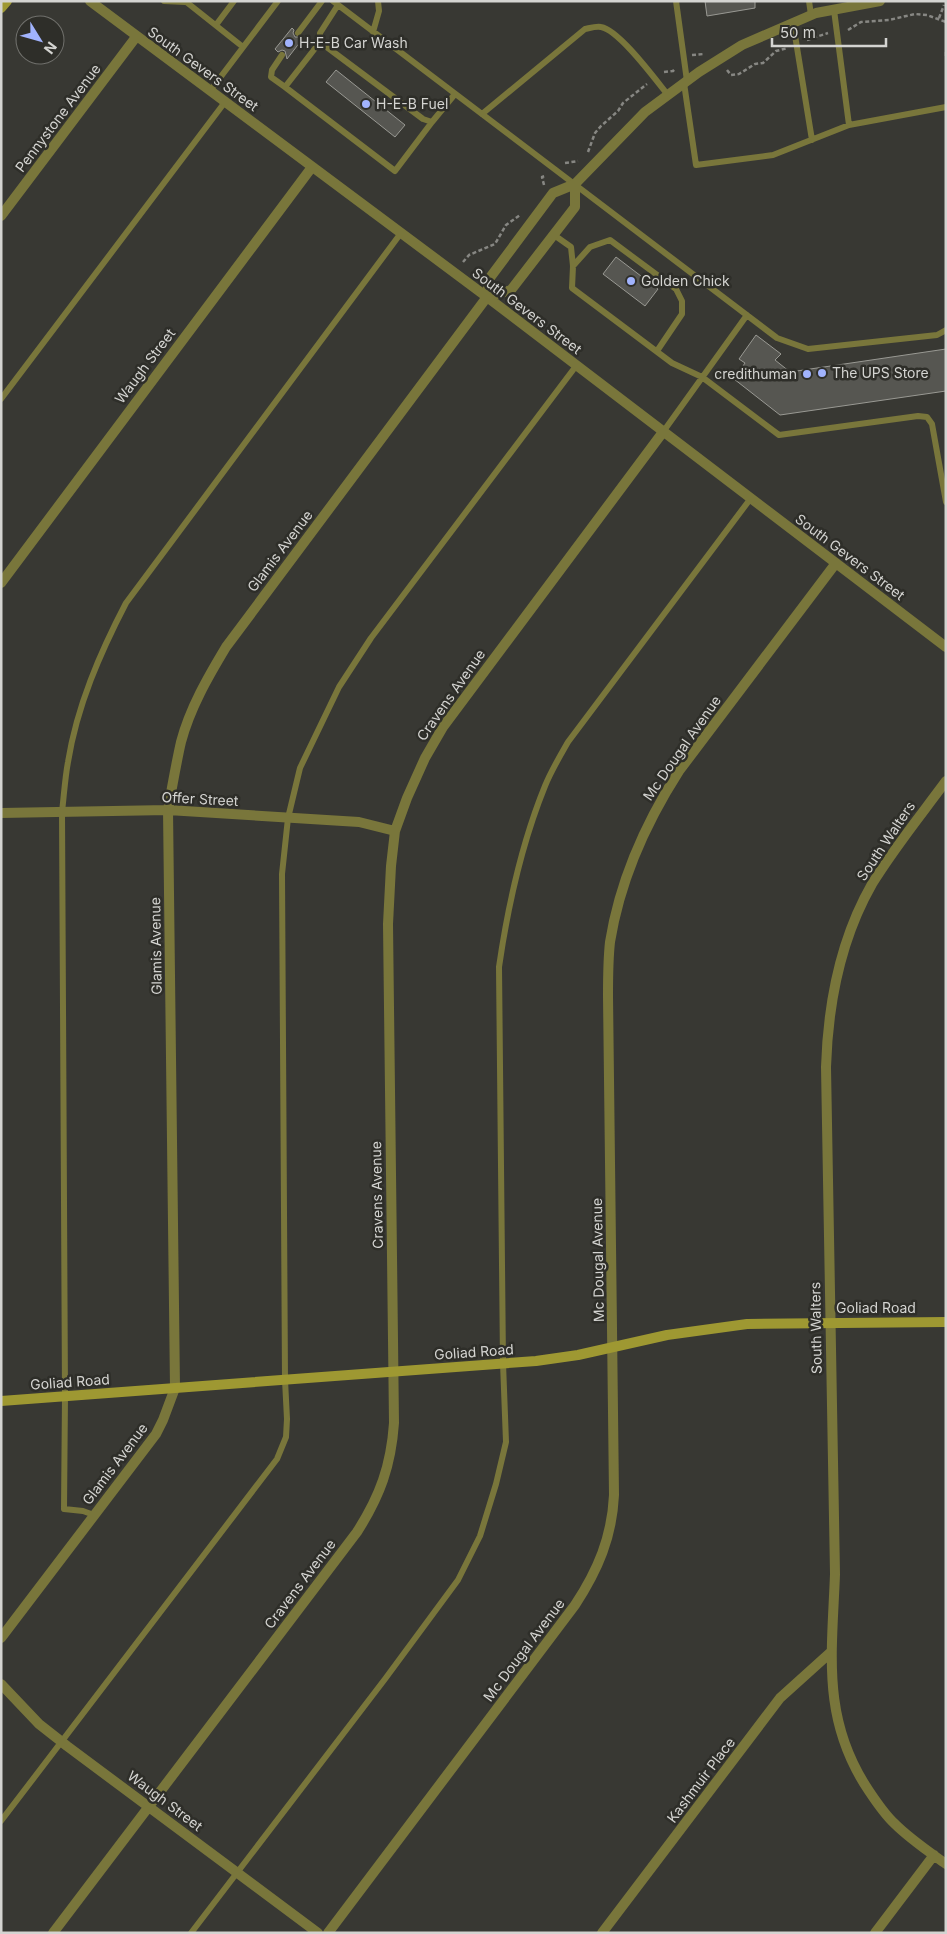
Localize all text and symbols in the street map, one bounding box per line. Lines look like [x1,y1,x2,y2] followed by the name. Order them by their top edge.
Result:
[15,15,65,65] north arrow
[772,15,886,47] scale bar
[145,23,262,115] street label: South Gevers Street
[780,23,816,42] text: 50 m
[299,34,408,51] place label: H-E-B Car Wash
[283,37,295,49] marker: H-E-B Car Wash
[41,39,61,58] text: N
[11,60,104,175] street label: Pennystone Avenue
[376,95,448,112] place label: H-E-B Fuel
[360,98,372,110] marker: H-E-B Fuel
[469,264,586,358] street label: South Gevers Street
[641,272,730,289] place label: Golden Chick
[625,275,637,287] marker: Golden Chick
[111,324,179,407] street label: Waugh Street
[832,364,929,381] place label: The UPS Store
[714,365,797,382] place label: credithuman
[816,367,828,379] marker: The UPS Store
[801,368,813,380] marker: credithuman
[243,507,316,595] street label: Glamis Avenue
[792,510,909,604] street label: South Gevers Street
[413,646,488,744] street label: Cravens Avenue
[639,692,724,804] street label: Mc Dougal Avenue
[161,788,239,809] street label: Offer Street
[853,798,918,884] street label: South Walters
[146,897,165,995] street label: Glamis Avenue
[367,1141,386,1249] street label: Cravens Avenue
[588,1198,607,1322] street label: Mc Dougal Avenue
[806,1282,825,1374] street label: South Walters
[836,1299,916,1316] street label: Goliad Road
[434,1340,514,1363] street label: Goliad Road
[30,1370,110,1393] street label: Goliad Road
[78,1420,151,1508] street label: Glamis Avenue
[260,1536,339,1632] street label: Cravens Avenue
[479,1595,568,1704] street label: Mc Dougal Avenue
[663,1734,738,1826] street label: Kashmuir Place
[124,1767,207,1835] street label: Waugh Street

